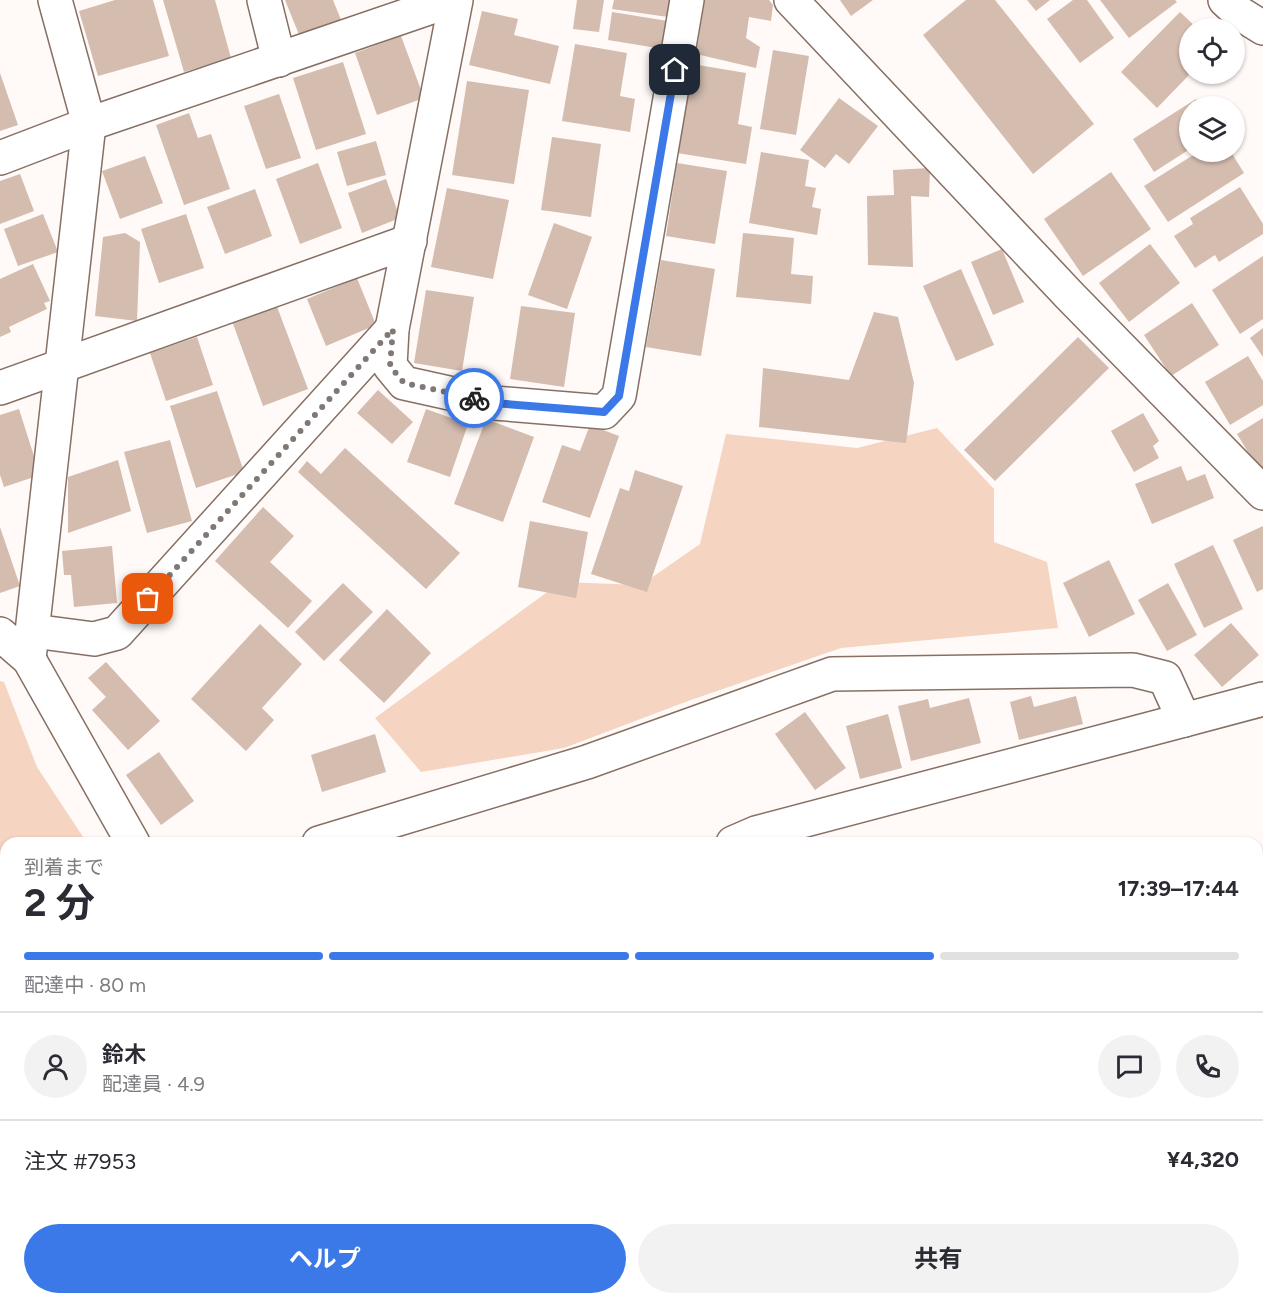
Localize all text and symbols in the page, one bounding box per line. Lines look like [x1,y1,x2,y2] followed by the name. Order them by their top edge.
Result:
[1179,18,1245,162] map controls
[1179,18,1245,84] button: locate
[649,44,700,95] pin
[658,53,691,86] icon: home
[1179,96,1245,162] button: layers
[444,368,504,428] courier
[458,382,491,415] icon: bike
[122,573,173,624] pin
[131,582,164,615] icon: bag
[24,855,104,879] text: 到着まで
[1118,875,1239,902] text: 17:39–17:44
[24,879,95,926] text: 2 分
[24,973,146,997] text: 配達中 · 80 m
[24,1035,87,1098] button: person
[1098,1035,1161,1098] button: chat
[1176,1035,1239,1098] button: phone
[102,1041,146,1068] text: 鈴木
[102,1072,205,1096] text: 配達員 · 4.9
[1167,1146,1239,1173] text: ¥4,320
[24,1148,136,1175] text: 注文 #7953
[24,1224,626,1293] button: ヘルプ
[638,1224,1239,1293] button: 共有

